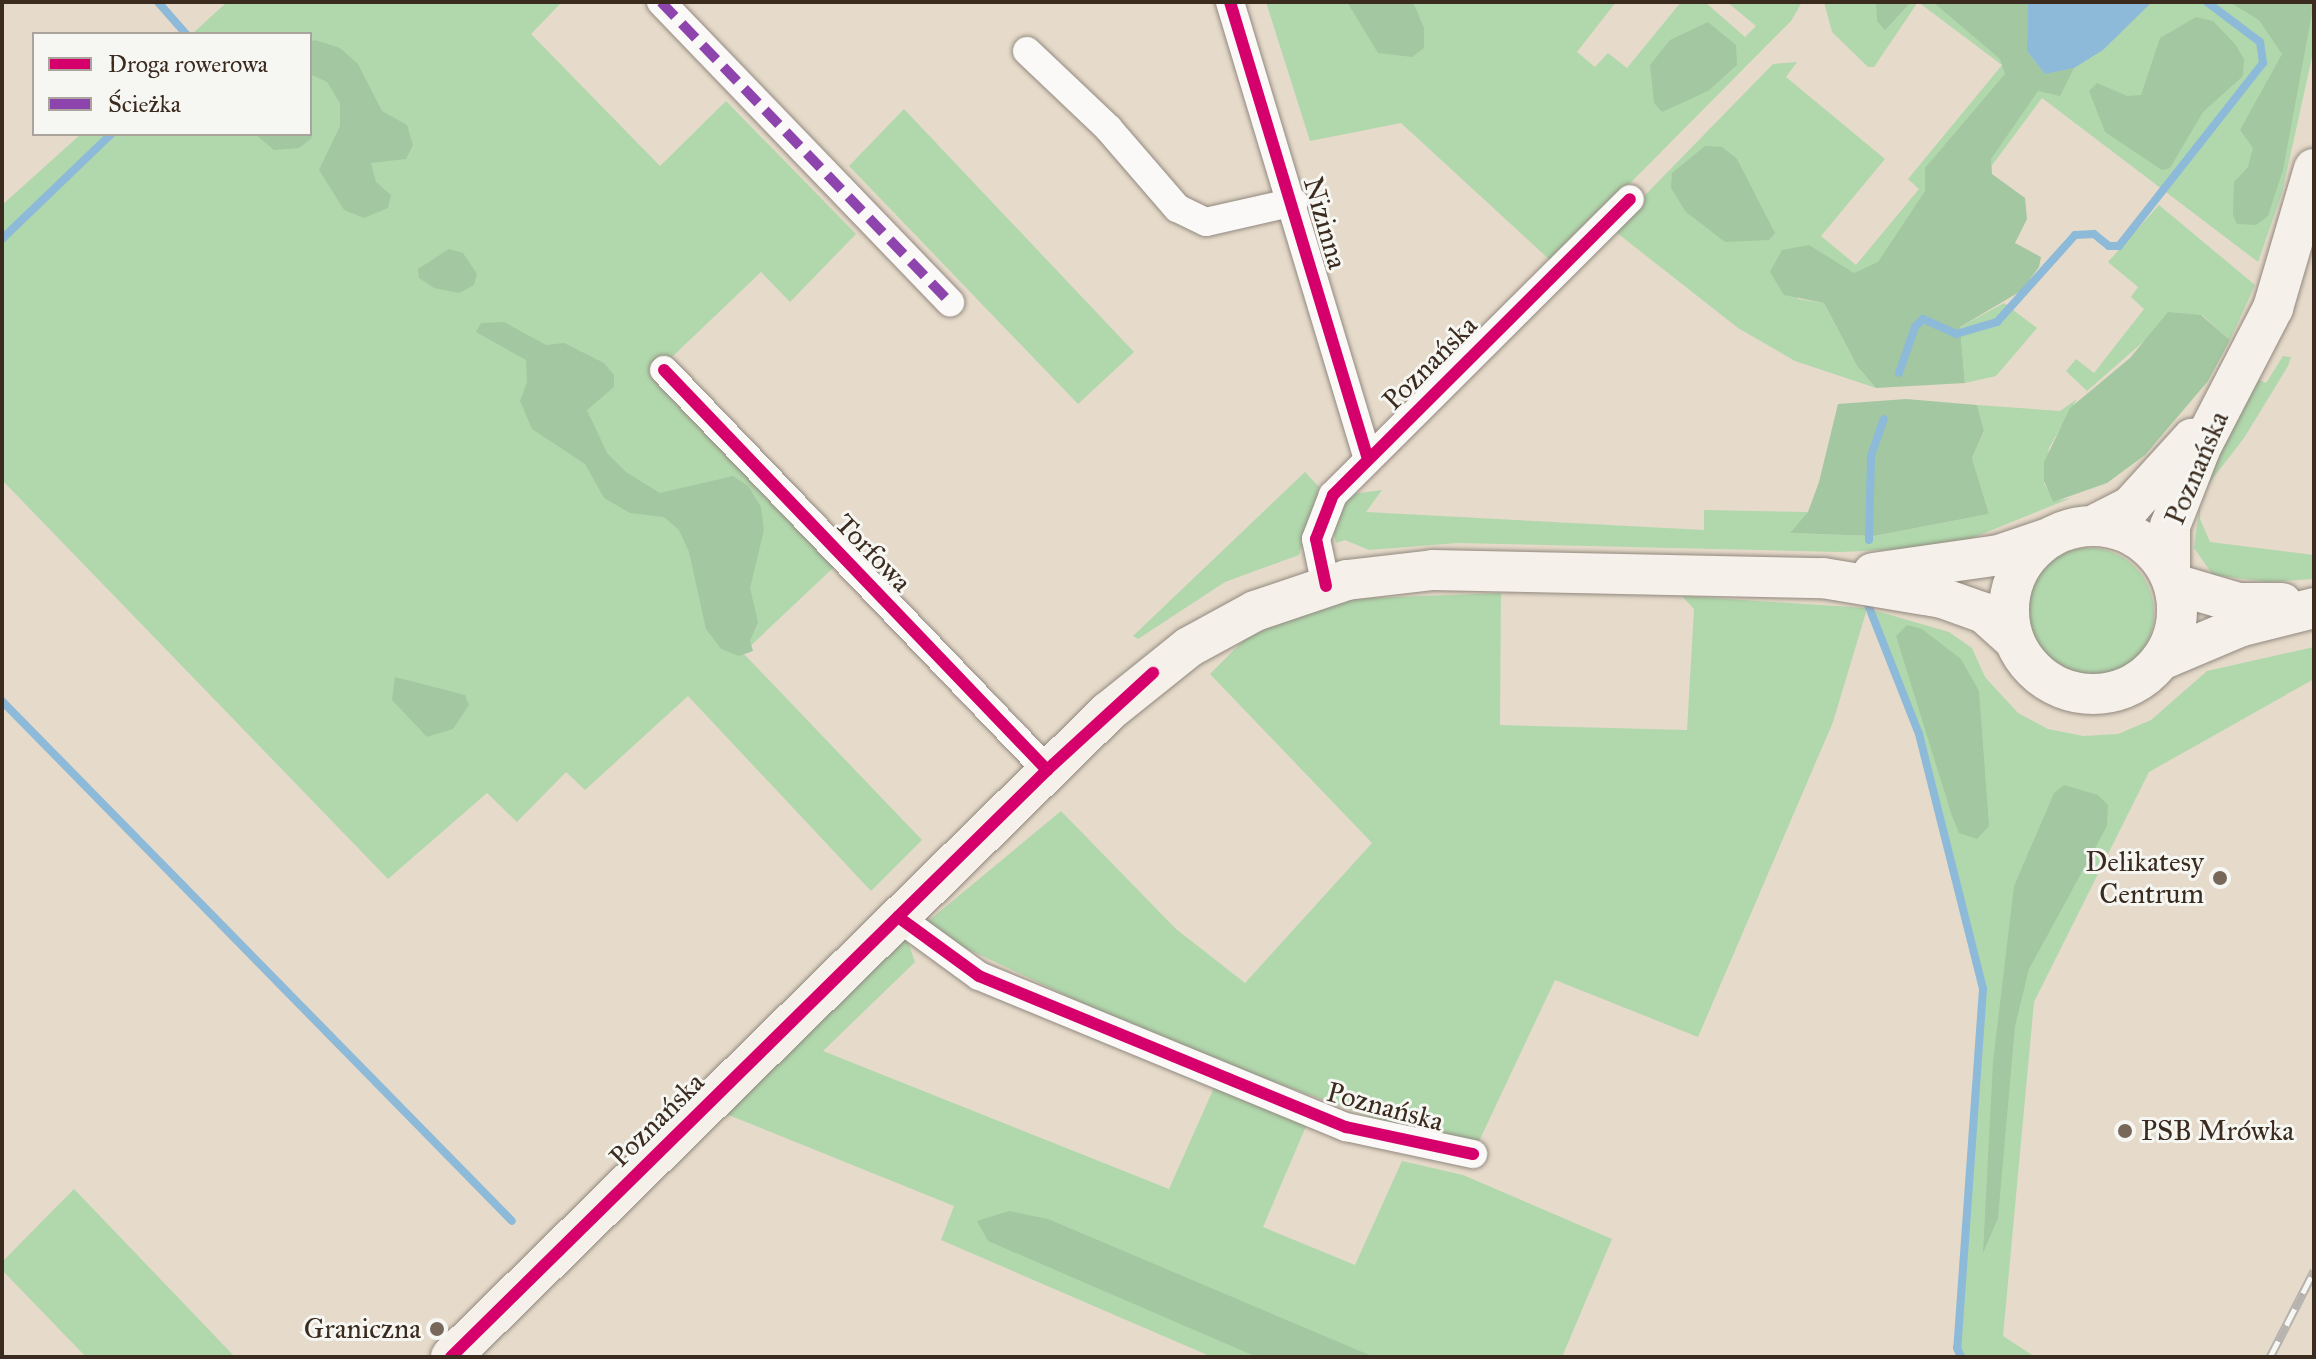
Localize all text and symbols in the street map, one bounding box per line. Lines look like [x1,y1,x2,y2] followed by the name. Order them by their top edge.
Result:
[32,32,312,136] legend
[108,49,268,79] text: Droga rowerowa
[108,89,181,119] text: Ścieżka
[1296,173,1354,273] street label: Nizinna
[1376,309,1484,417] street label: Poznańska
[2158,406,2236,530] street label: Poznańska
[828,507,918,599] street label: Torfowa
[2085,845,2204,911] place label: Delikatesy Centrum
[2211,869,2229,887] marker: Delikatesy Centrum
[603,1066,711,1174] street label: Poznańska
[1323,1075,1447,1139] street label: Poznańska
[2141,1114,2294,1148] place label: PSB Mrówka
[2116,1122,2134,1140] marker: PSB Mrówka
[304,1312,421,1346] place label: Graniczna
[428,1320,446,1338] marker: Graniczna

